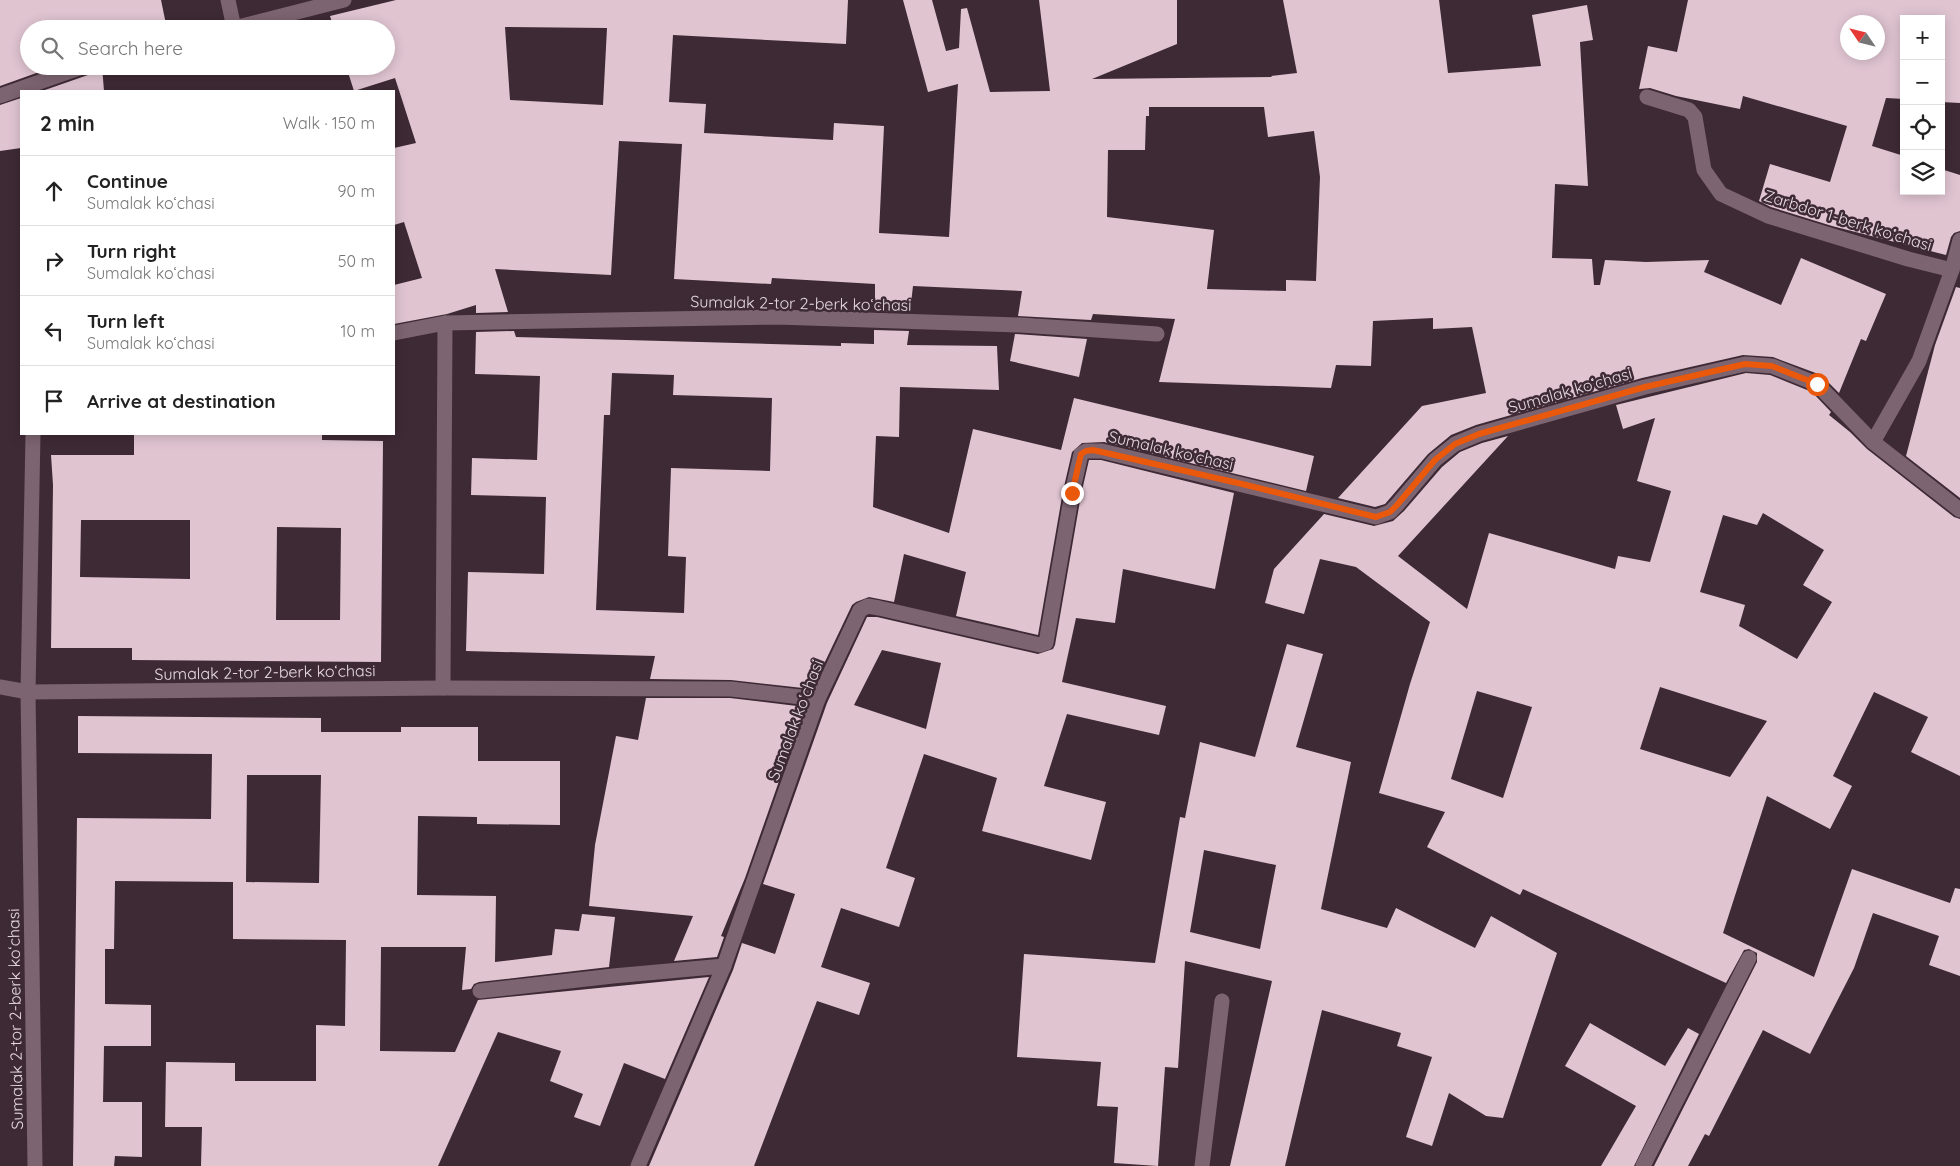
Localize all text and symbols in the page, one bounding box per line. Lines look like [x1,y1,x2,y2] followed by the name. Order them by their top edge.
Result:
[1840,15,1885,60] north arrow
[1900,15,1945,195] map controls
[1900,15,1945,60] button: +
[20,20,395,75] search box
[38,34,66,62] icon: search
[78,36,183,60] text: Search here
[1900,60,1945,105] button: −
[1900,105,1945,150] button: locate
[40,110,95,136] text: 2 min
[283,113,375,133] text: Walk · 150 m
[1900,150,1945,195] button: layers
[87,169,168,193] text: Continue
[40,177,68,205] icon: ahead
[338,181,375,201] text: 90 m
[1761,185,1935,255] street label: Zarbdor 1-berk koʻchasi
[87,193,215,213] text: Sumalak koʻchasi
[87,239,176,263] text: Turn right
[40,247,68,275] icon: right
[338,251,375,271] text: 50 m
[87,263,215,283] text: Sumalak koʻchasi
[690,291,912,315] street label: Sumalak 2-tor 2-berk koʻchasi
[87,309,165,333] text: Turn left
[40,317,68,345] icon: left
[341,321,375,341] text: 10 m
[87,333,215,353] text: Sumalak koʻchasi
[1506,363,1634,417] street label: Sumalak koʻchasi
[1806,373,1829,396] route start
[40,387,68,415] icon: arrive
[87,389,276,413] text: Arrive at destination
[1107,426,1235,474] street label: Sumalak koʻchasi
[1061,482,1084,505] route end
[763,657,827,783] street label: Sumalak koʻchasi
[154,660,376,684] street label: Sumalak 2-tor 2-berk koʻchasi
[3,908,27,1130] street label: Sumalak 2-tor 2-berk koʻchasi

